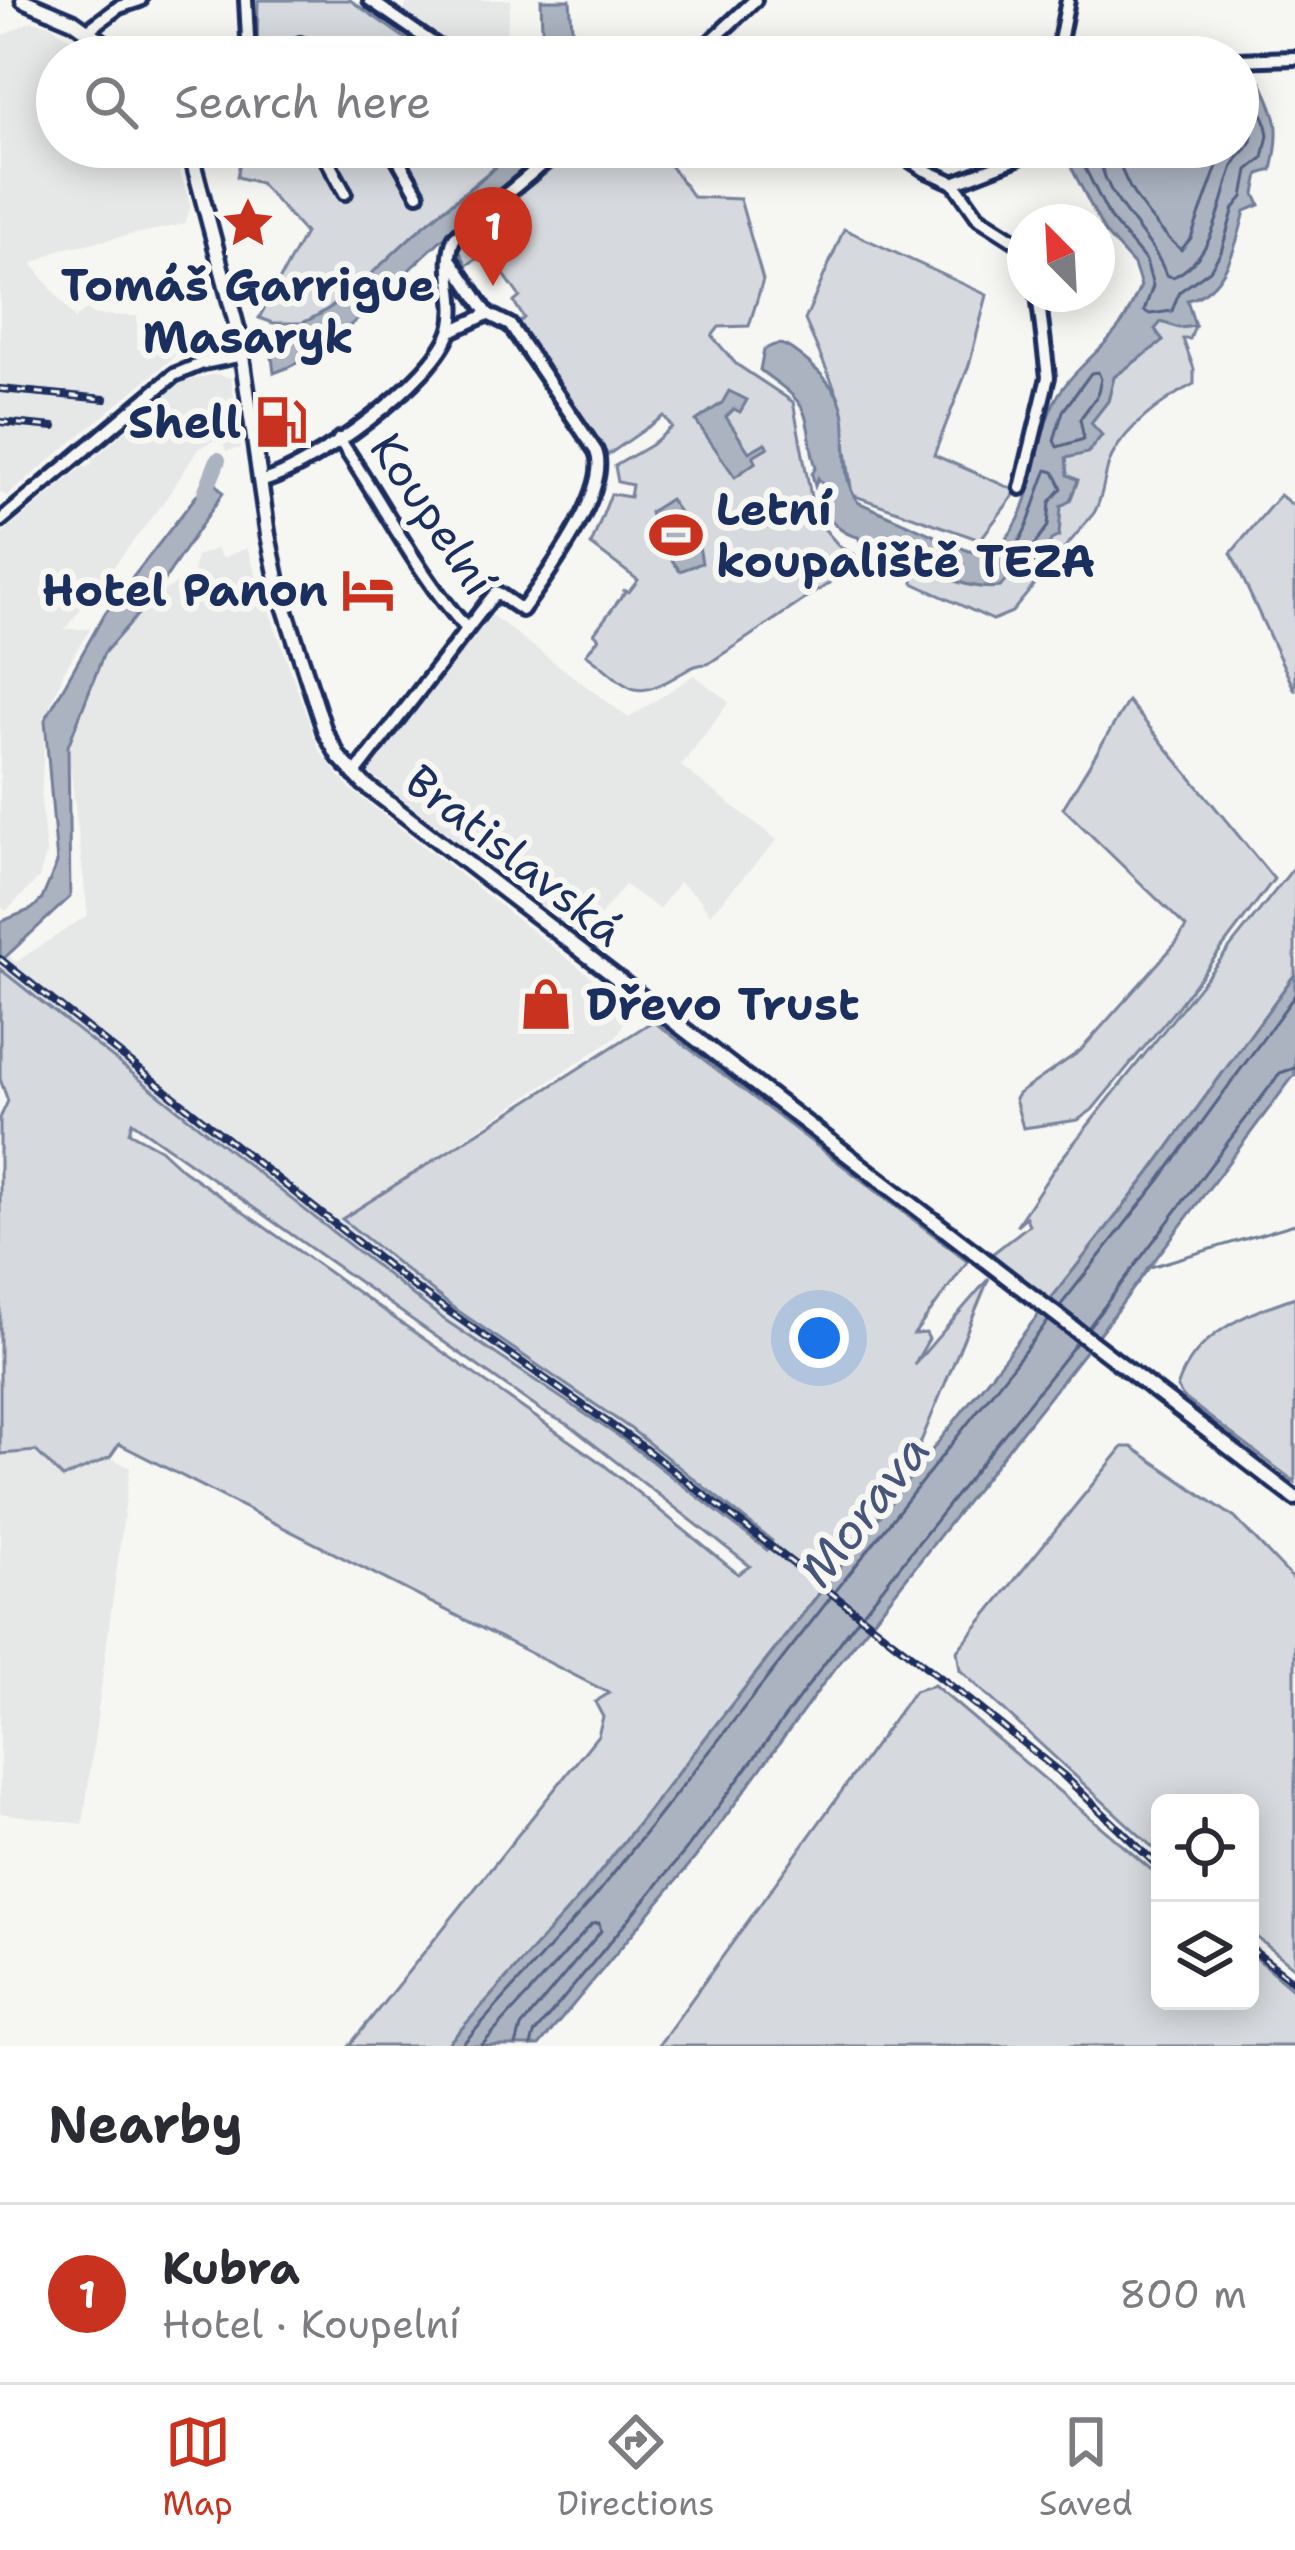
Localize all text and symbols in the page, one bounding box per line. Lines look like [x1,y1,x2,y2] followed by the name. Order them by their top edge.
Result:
[36,36,1259,168] search box
[78,69,144,135] icon: search
[174,72,431,132] text: Search here
[454,187,532,286] pin: 1
[219,194,277,252] place icon: Tomáš Garrigue Masaryk
[1007,204,1115,312] north arrow
[61,255,435,367] place label: Tomáš Garrigue Masaryk
[128,392,241,452] place label: Shell
[252,393,310,451] fuel station icon: Shell
[357,421,509,607] street label: Koupelní
[716,479,1095,591] place label: Letní koupaliště TEZA
[647,506,705,564] sports icon: Letní koupaliště TEZA
[42,560,328,620] place label: Hotel Panon
[339,561,397,619] hotel icon: Hotel Panon
[393,751,637,959] street label: Bratislavská
[586,974,860,1034] place label: Dřevo Trust
[517,975,575,1033] shop icon: Dřevo Trust
[789,1308,849,1368] your location
[784,1420,944,1600] water label: Morava
[1151,1794,1259,2010] map controls
[1151,1794,1259,1902] button: locate
[1151,1902,1259,2010] button: layers
[48,2090,243,2158] text: Nearby
[162,2238,300,2298] text: Kubra
[78,2268,96,2320] text: 1
[1119,2268,1247,2320] text: 800 m
[162,2298,460,2350] text: Hotel · Koupelní
[162,2409,233,2526] tab: Map
[557,2409,715,2526] tab: Directions
[1039,2409,1133,2526] tab: Saved

